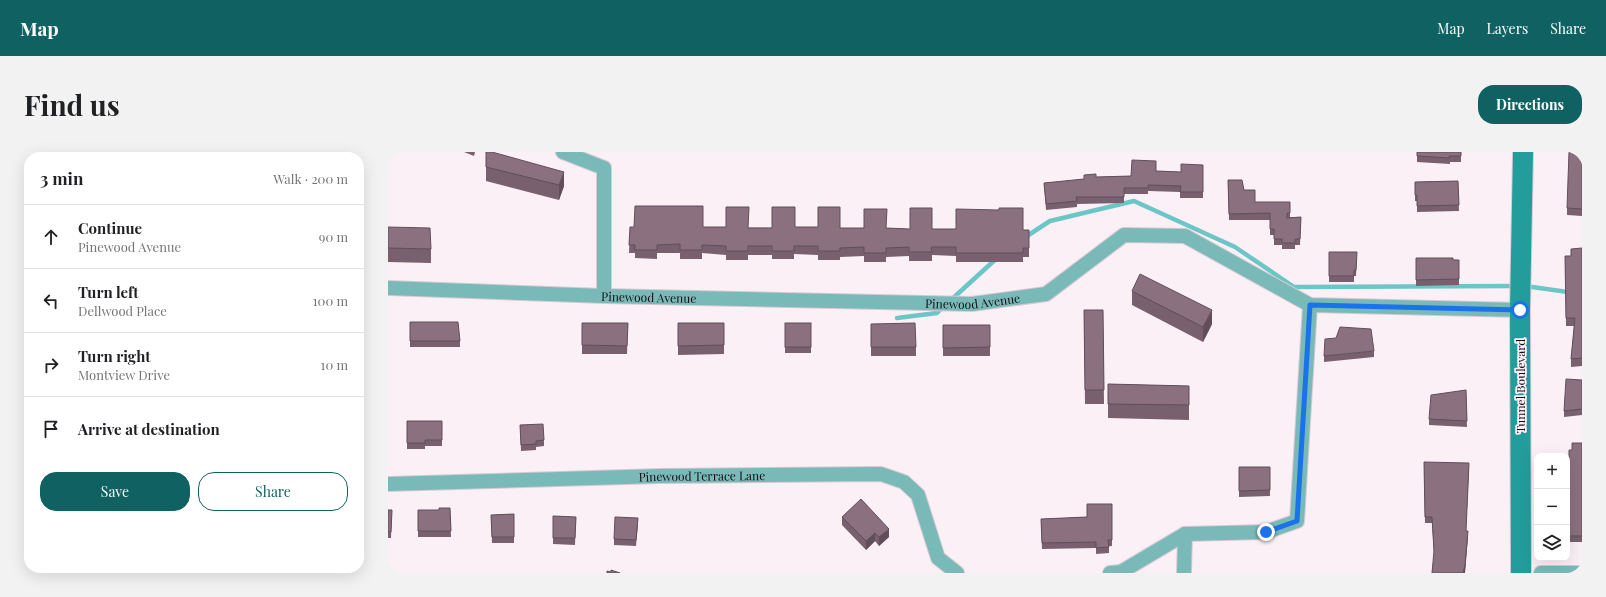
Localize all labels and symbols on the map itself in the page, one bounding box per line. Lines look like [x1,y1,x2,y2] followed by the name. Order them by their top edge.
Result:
[601,288,697,306] street label: Pinewood Avenue
[925,290,1021,312] street label: Pinewood Avenue
[1511,301,1529,319] route start
[1512,339,1528,433] street label: Tunnel Boulevard
[638,467,765,485] street label: Pinewood Terrace Lane
[1257,523,1275,541] route end

